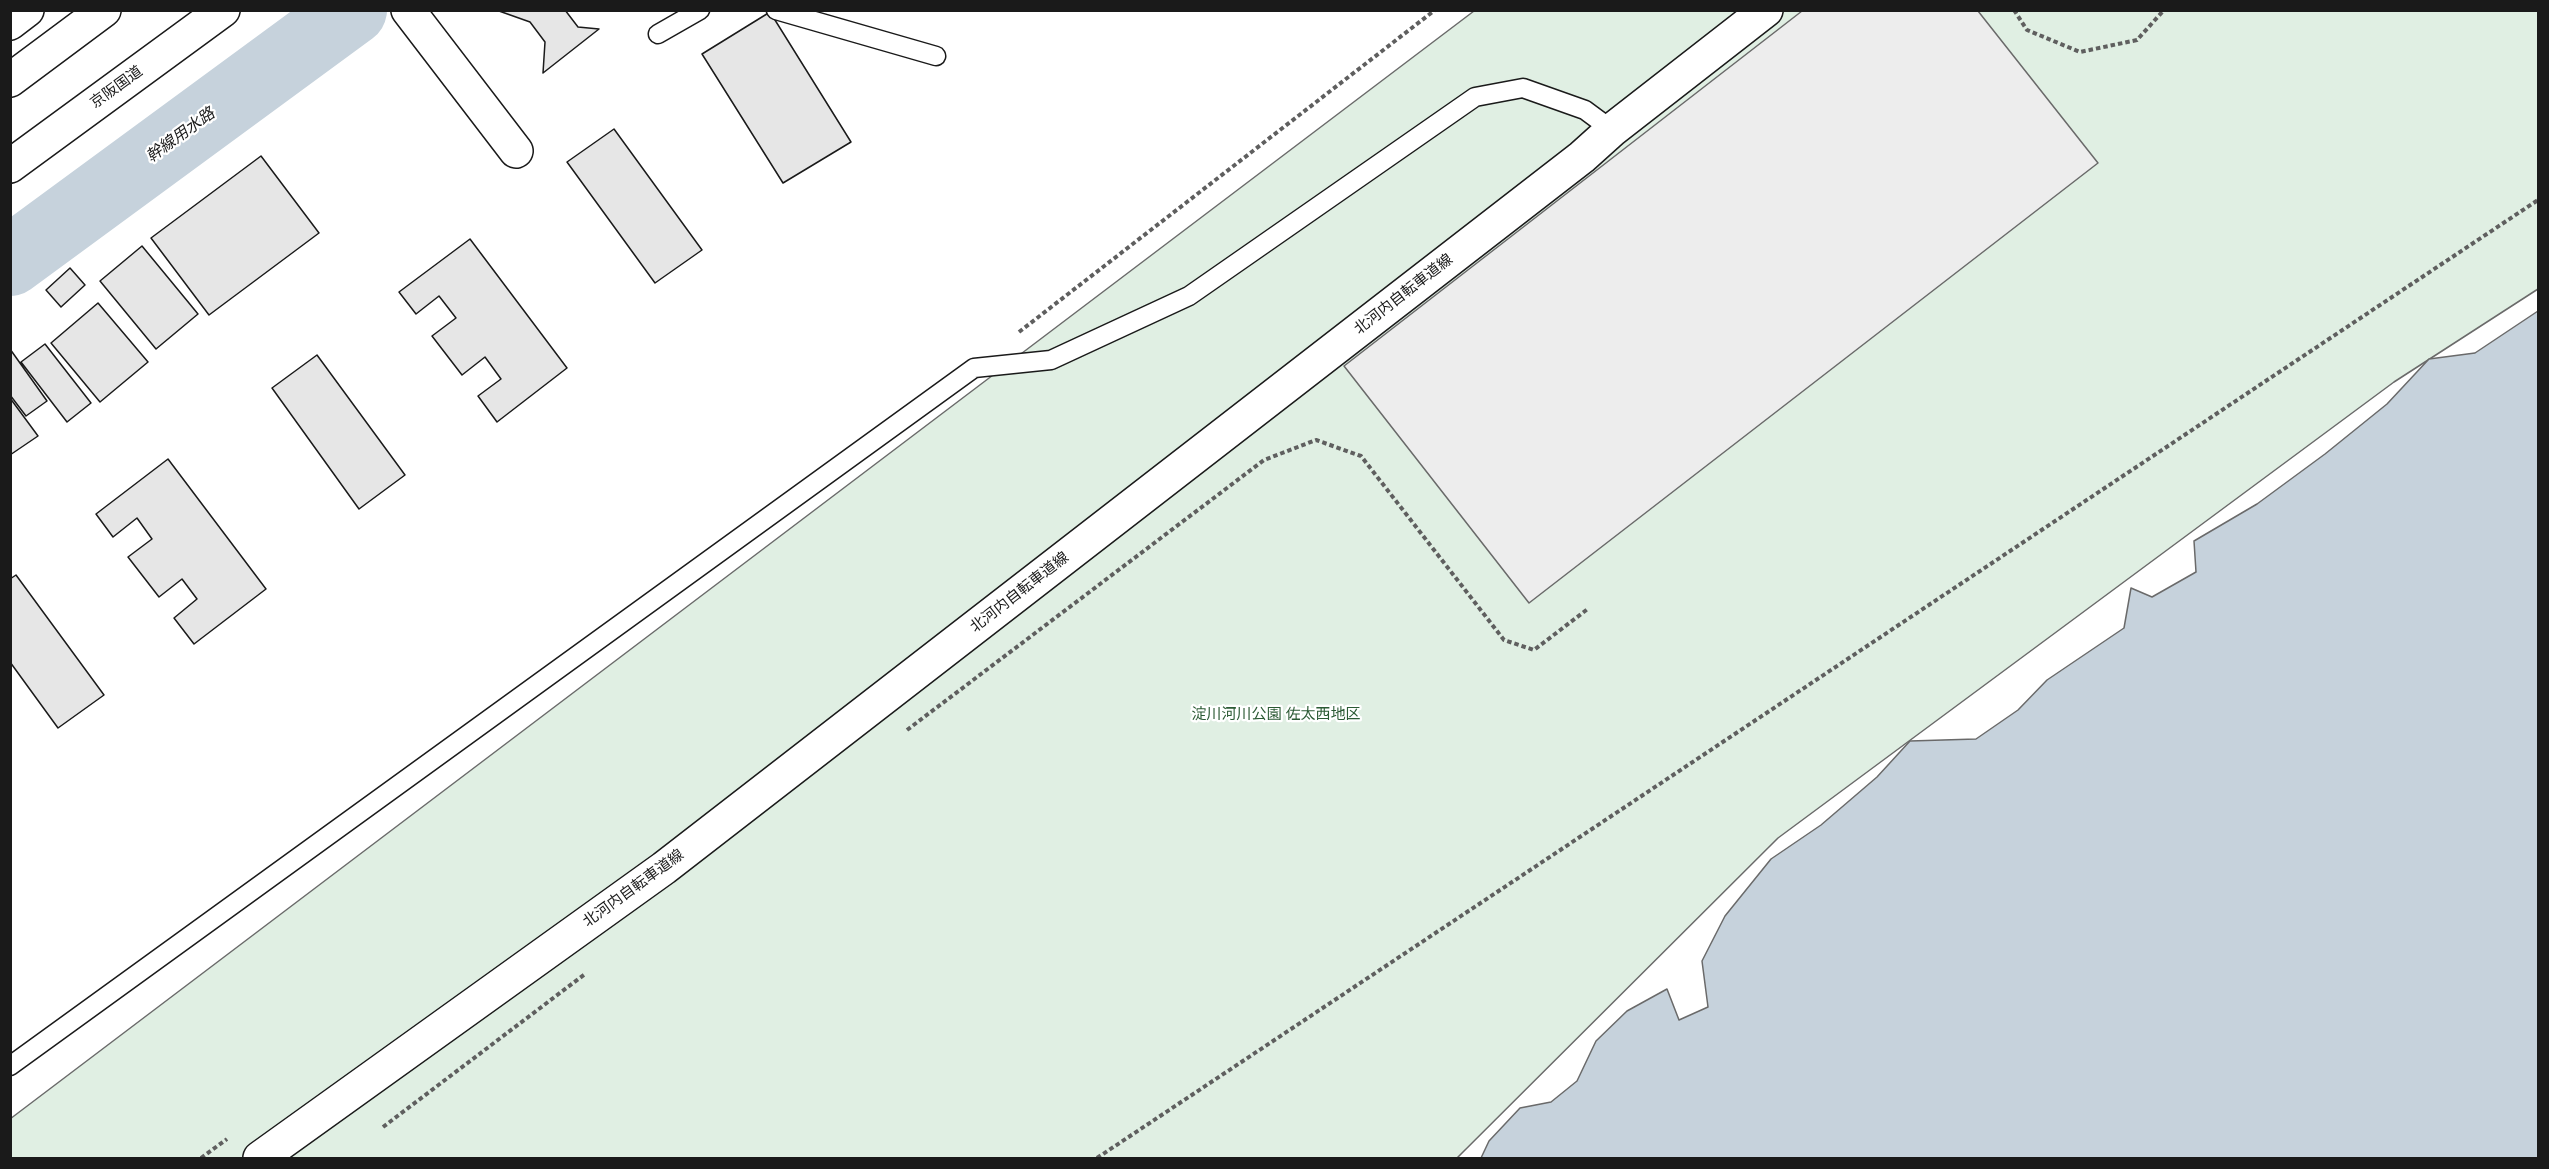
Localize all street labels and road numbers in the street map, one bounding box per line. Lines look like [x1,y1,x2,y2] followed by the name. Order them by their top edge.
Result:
[87,63,147,113] street label: 京阪国道
[1351,251,1457,339] street label: 北河内自転車道線
[967,549,1073,637] street label: 北河内自転車道線
[580,846,688,932] street label: 北河内自転車道線

